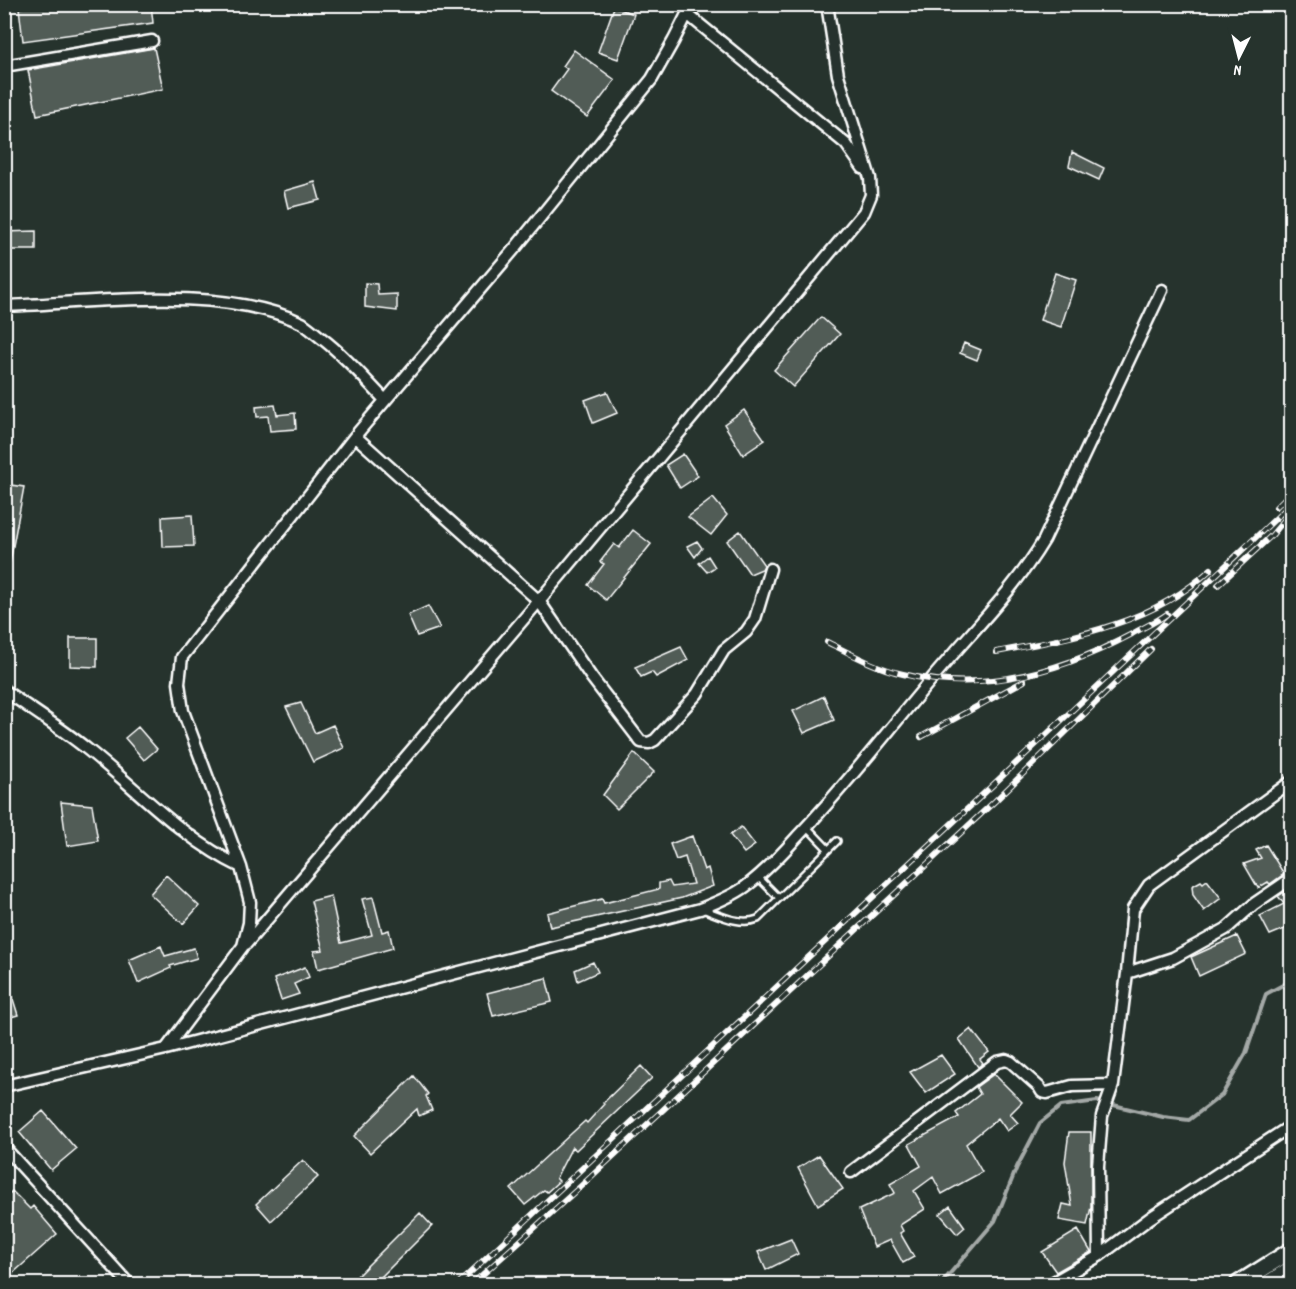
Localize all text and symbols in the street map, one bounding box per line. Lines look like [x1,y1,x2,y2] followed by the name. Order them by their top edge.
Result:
[1209,27,1269,87] north arrow
[1232,58,1243,81] text: N

